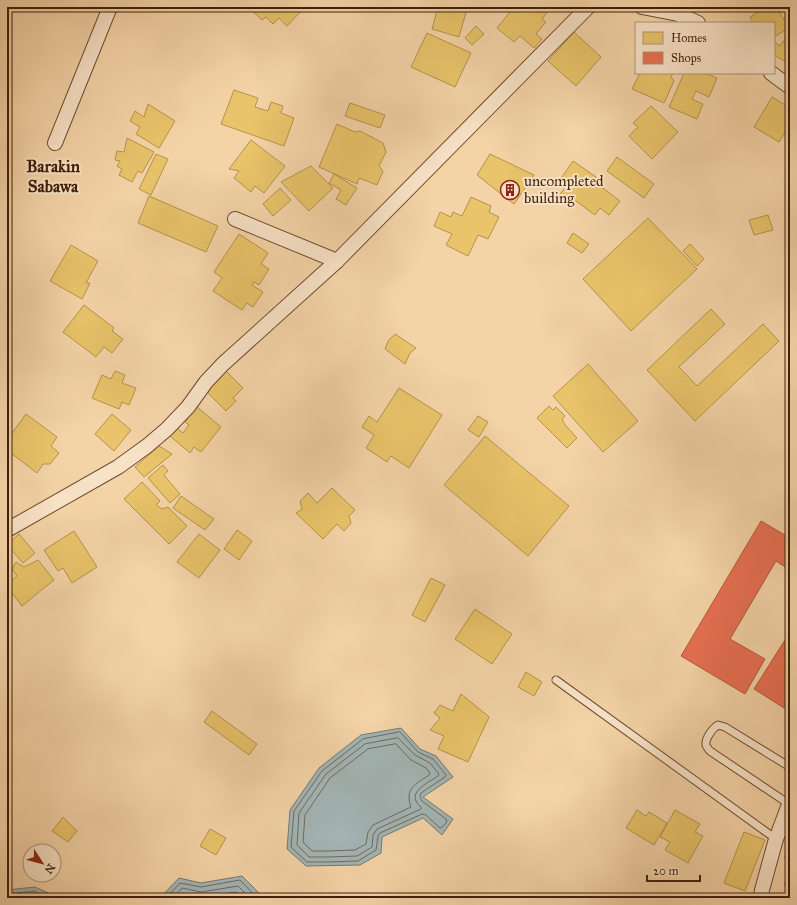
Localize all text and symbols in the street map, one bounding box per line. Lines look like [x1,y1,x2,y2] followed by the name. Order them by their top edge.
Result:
[635,22,775,74] legend
[671,31,707,45] text: Homes
[671,51,701,65] text: Shops
[26,156,81,197] district label: Barakin Sabawa
[524,172,604,207] place label: uncompleted building
[499,179,521,201] building icon: uncompleted building
[22,843,62,883] north arrow
[647,857,700,883] scale bar
[41,861,58,877] text: N
[653,864,679,878] text: 20 m

